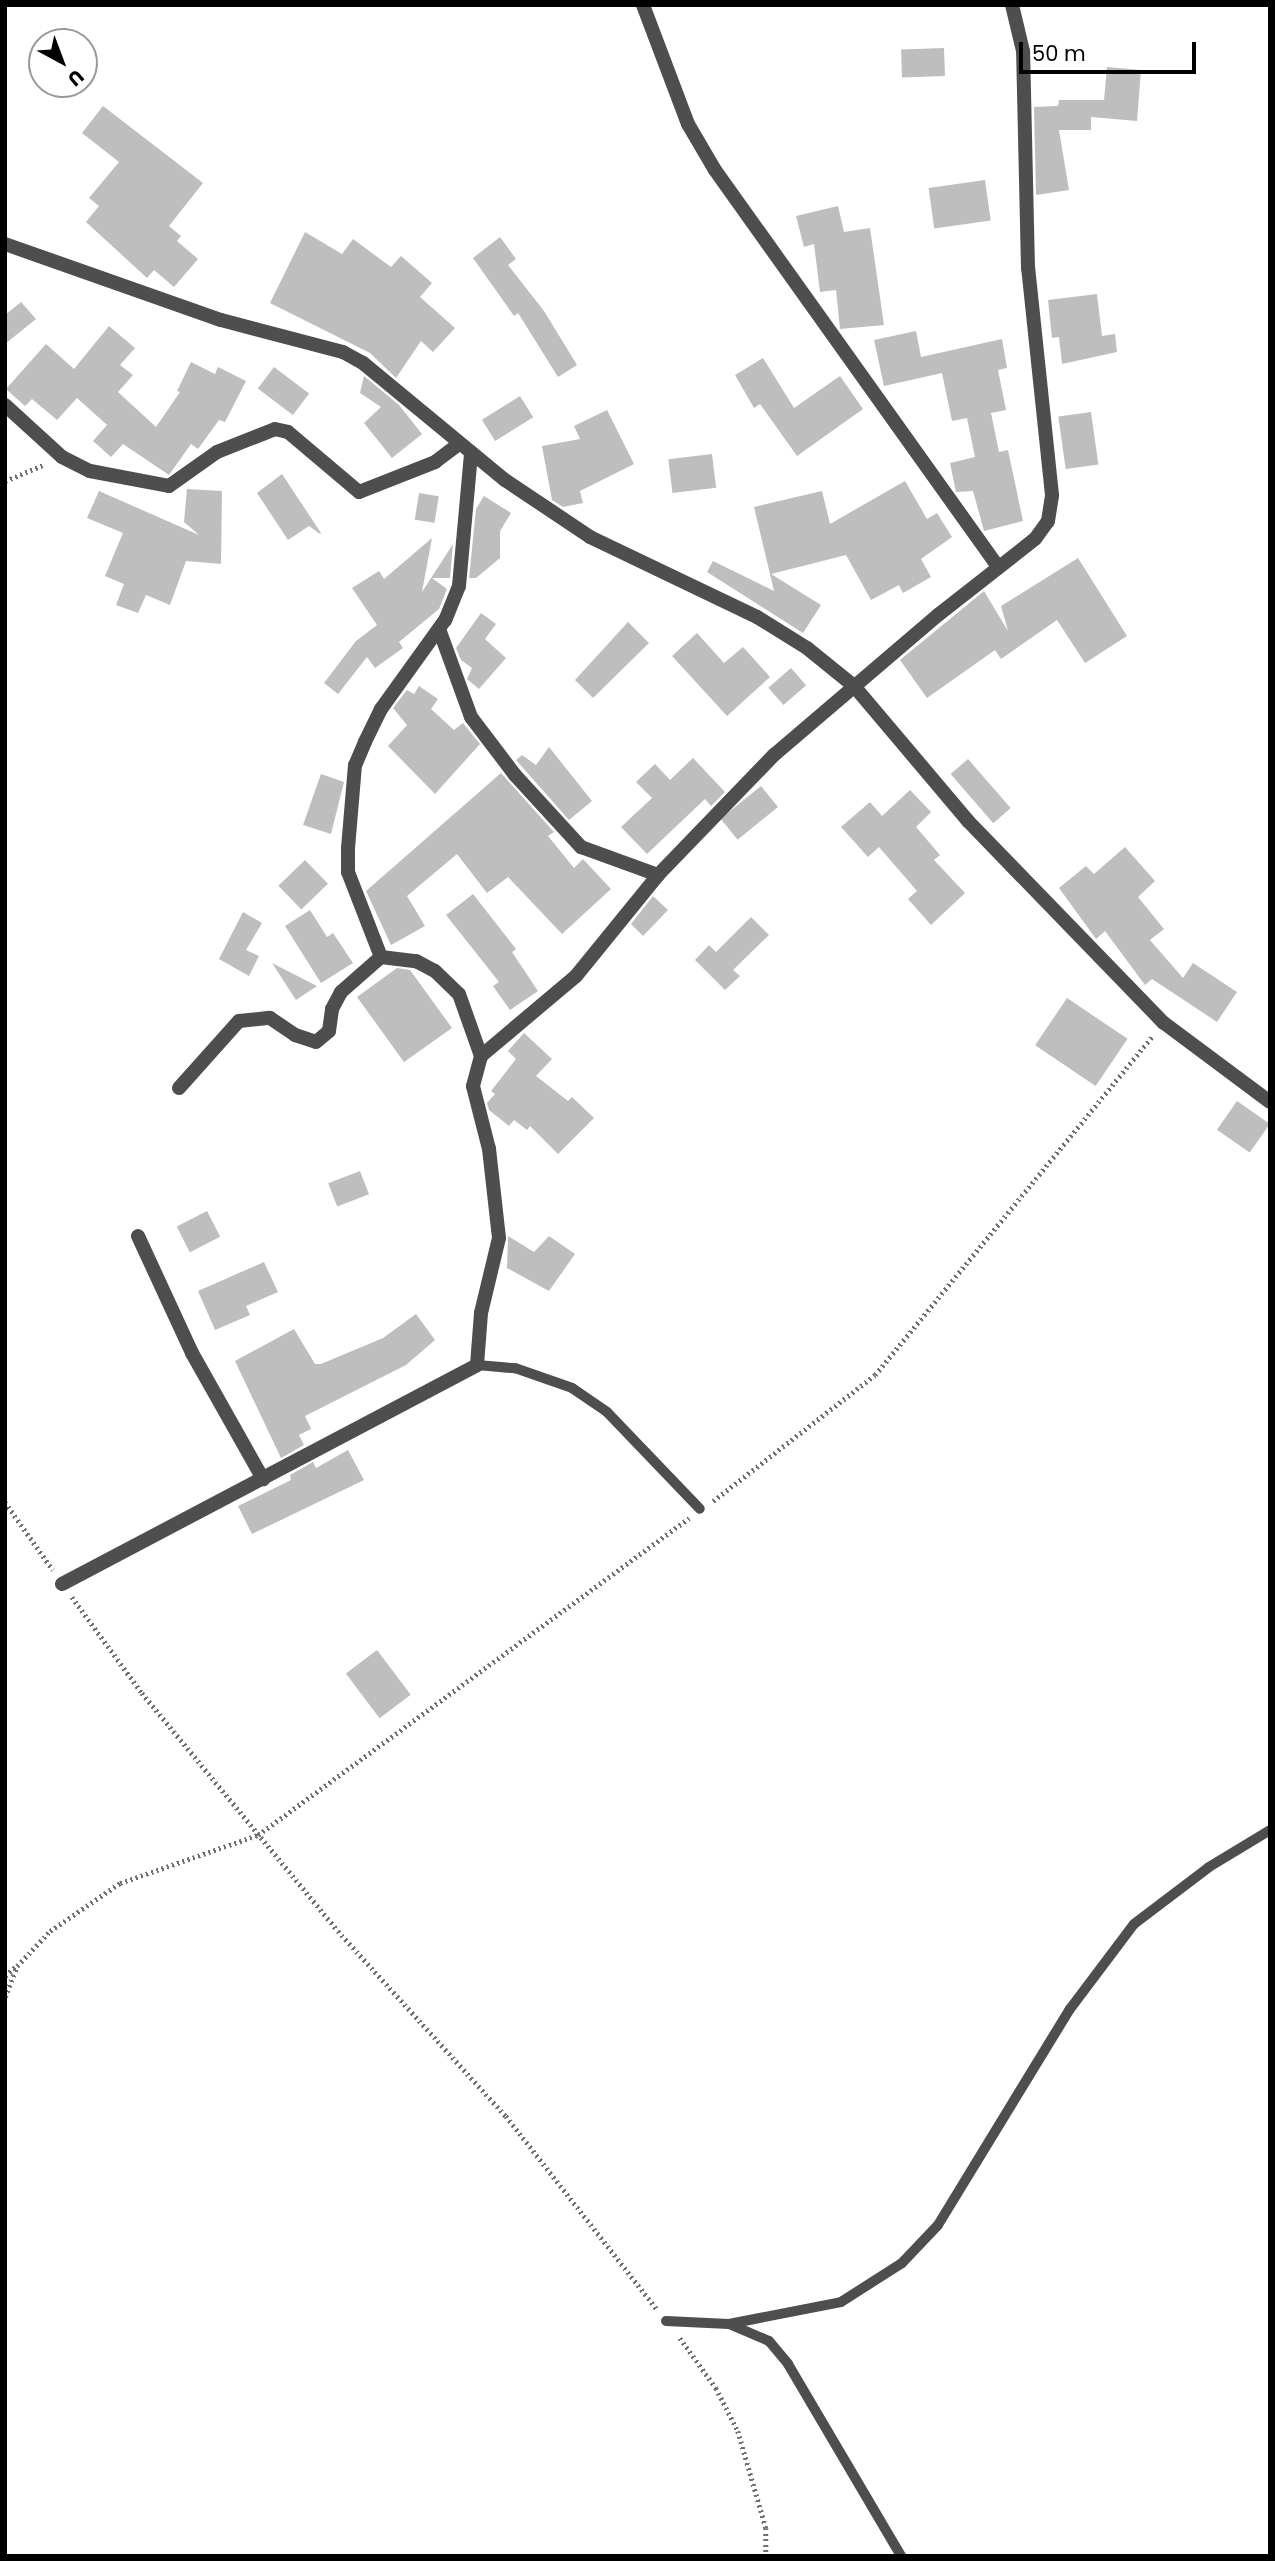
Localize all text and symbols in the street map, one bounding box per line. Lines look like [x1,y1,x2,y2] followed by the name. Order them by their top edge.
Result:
[28,28,98,98] north arrow
[1023,28,1200,72] scale bar
[1032,39,1086,68] text: 50 m
[62,63,90,92] text: U

